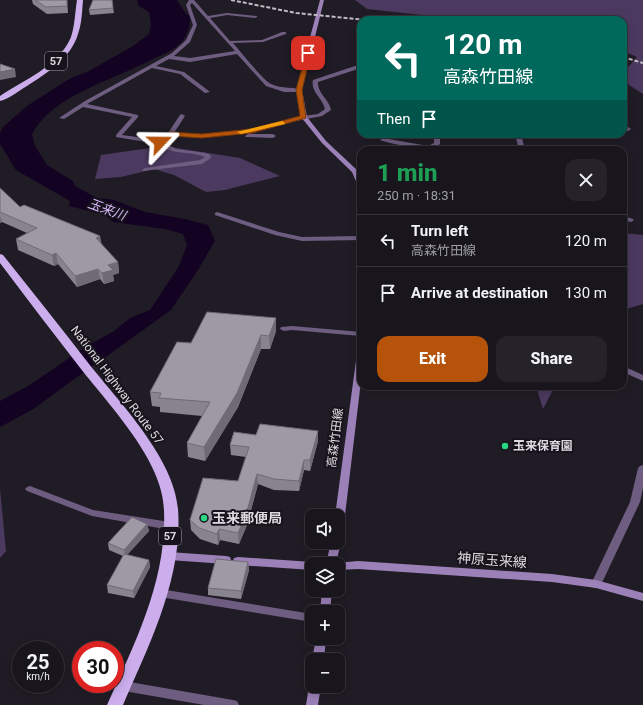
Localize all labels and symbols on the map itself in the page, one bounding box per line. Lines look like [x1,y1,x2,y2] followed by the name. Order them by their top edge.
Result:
[291,36,325,70] pin
[45,52,67,70] road number: 57
[139,121,181,163] position arrow
[86,196,130,224] water label: 玉来川
[68,323,166,447] street label: National Highway Route 57
[324,407,346,469] street label: 高森竹田線
[513,439,573,453] place label: 玉来保育園
[500,441,510,451] marker: 玉来保育園
[212,510,282,526] place label: 玉来郵便局
[199,513,209,523] marker: 玉来郵便局
[159,527,181,545] road number: 57
[457,550,527,570] street label: 神原玉来線
[72,641,124,693] speed limit sign: 30

